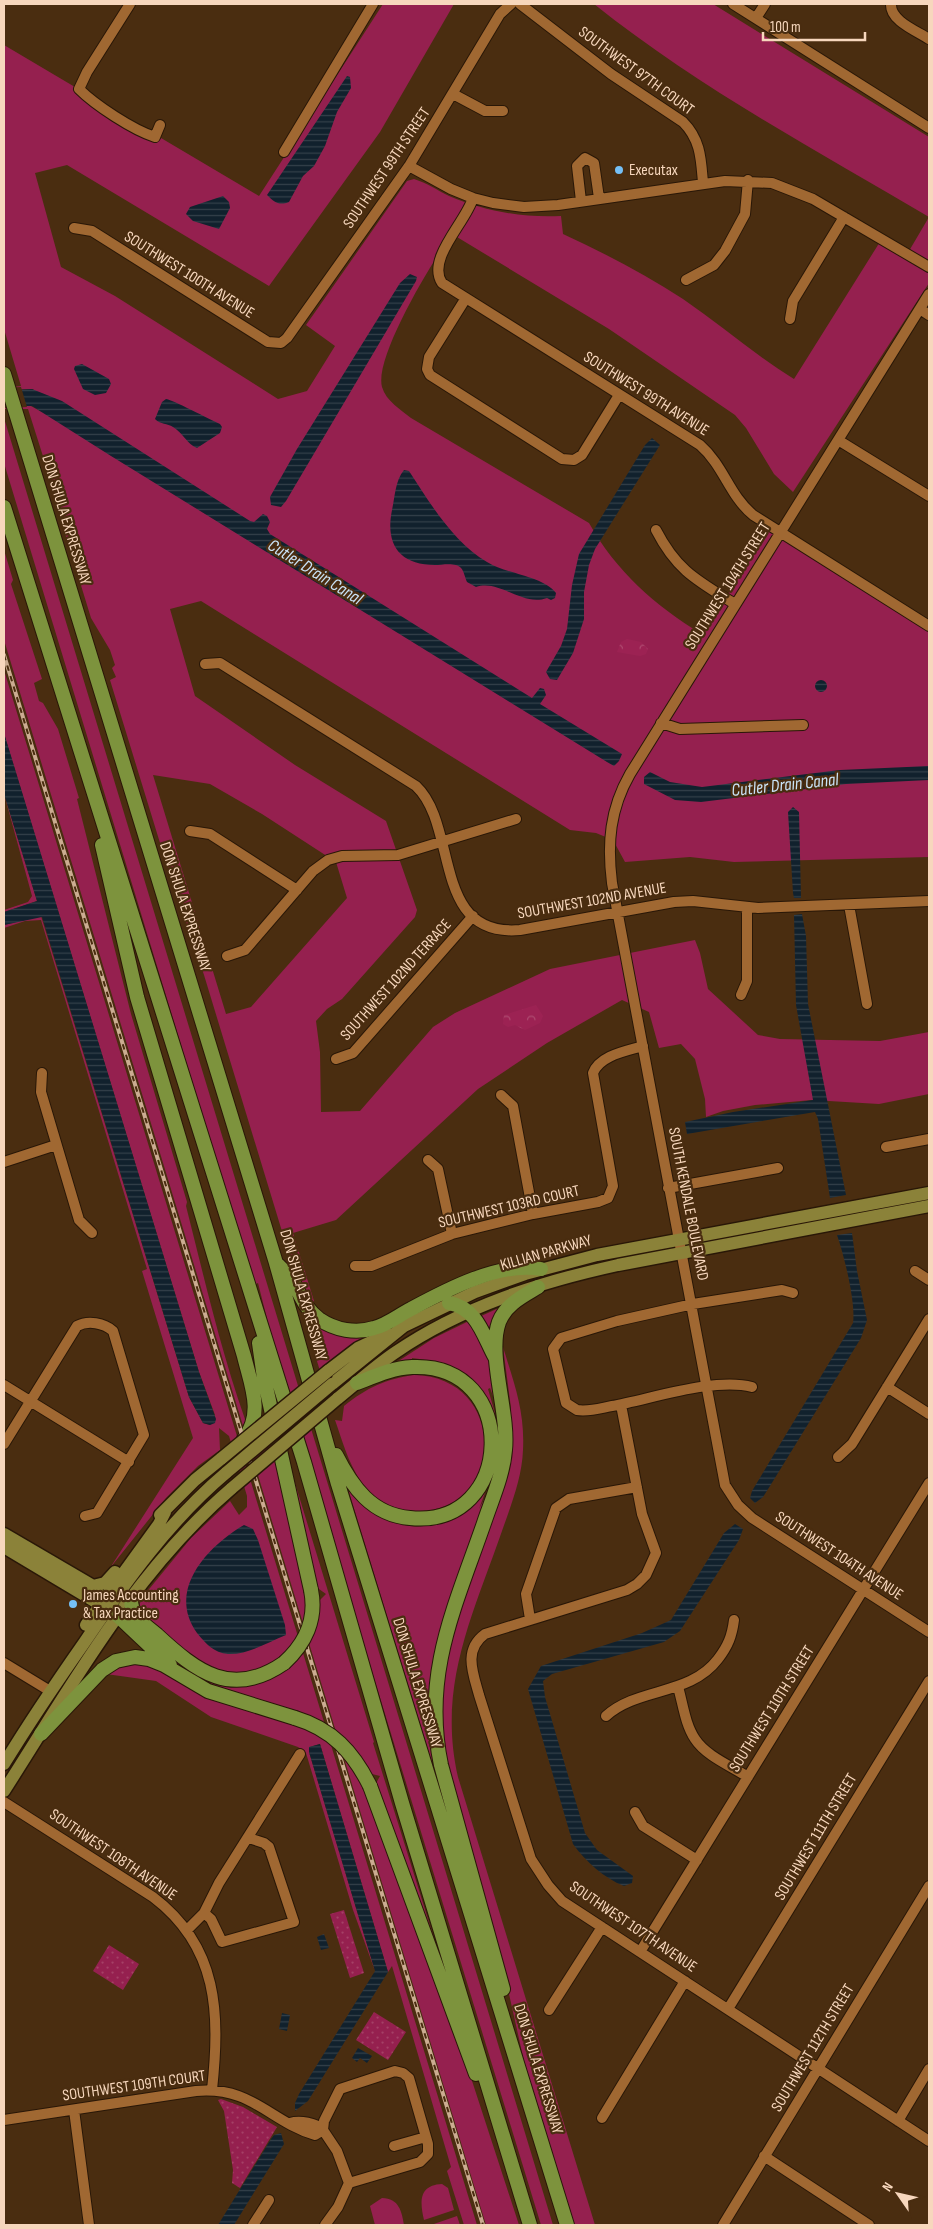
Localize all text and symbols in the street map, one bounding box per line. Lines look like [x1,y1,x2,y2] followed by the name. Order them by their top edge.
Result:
[763,10,866,42] scale bar
[770,18,801,37] text: 100 m
[574,23,698,120] street label: SOUTHWEST 97TH COURT
[340,104,435,232] street label: SOUTHWEST 99TH STREET
[629,161,678,180] place label: Executax
[613,164,625,176] marker: Executax
[121,227,257,323] street label: SOUTHWEST 100TH AVENUE
[580,348,712,440] street label: SOUTHWEST 99TH AVENUE
[37,453,95,588] street label: DON SHULA EXPRESSWAY
[681,519,775,653] street label: SOUTHWEST 104TH STREET
[264,535,367,610] water label: Cutler Drain Canal
[730,769,840,801] water label: Cutler Drain Canal
[155,840,215,975] street label: DON SHULA EXPRESSWAY
[516,879,668,923] street label: SOUTHWEST 102ND AVENUE
[336,915,456,1045] street label: SOUTHWEST 102ND TERRACE
[664,1126,712,1282] street label: SOUTH KENDALE BOULEVARD
[437,1181,582,1233] street label: SOUTHWEST 103RD COURT
[275,1227,331,1363] street label: DON SHULA EXPRESSWAY
[498,1231,594,1275] street label: KILLIAN PARKWAY
[771,1508,907,1604] street label: SOUTHWEST 104TH AVENUE
[82,1586,179,1623] place label: James Accounting & Tax Practice
[67,1598,79,1610] marker: James Accounting & Tax Practice
[388,1616,446,1751] street label: DON SHULA EXPRESSWAY
[725,1642,819,1776] street label: SOUTHWEST 110TH STREET
[771,1770,862,1904] street label: SOUTHWEST 111TH STREET
[46,1805,180,1905] street label: SOUTHWEST 108TH AVENUE
[566,1877,700,1977] street label: SOUTHWEST 107TH AVENUE
[767,1980,859,2115] street label: SOUTHWEST 112TH STREET
[509,2002,567,2137] street label: DON SHULA EXPRESSWAY
[61,2066,207,2105] street label: SOUTHWEST 109TH COURT
[873,2169,923,2219] north arrow
[878,2179,897,2195] text: N

